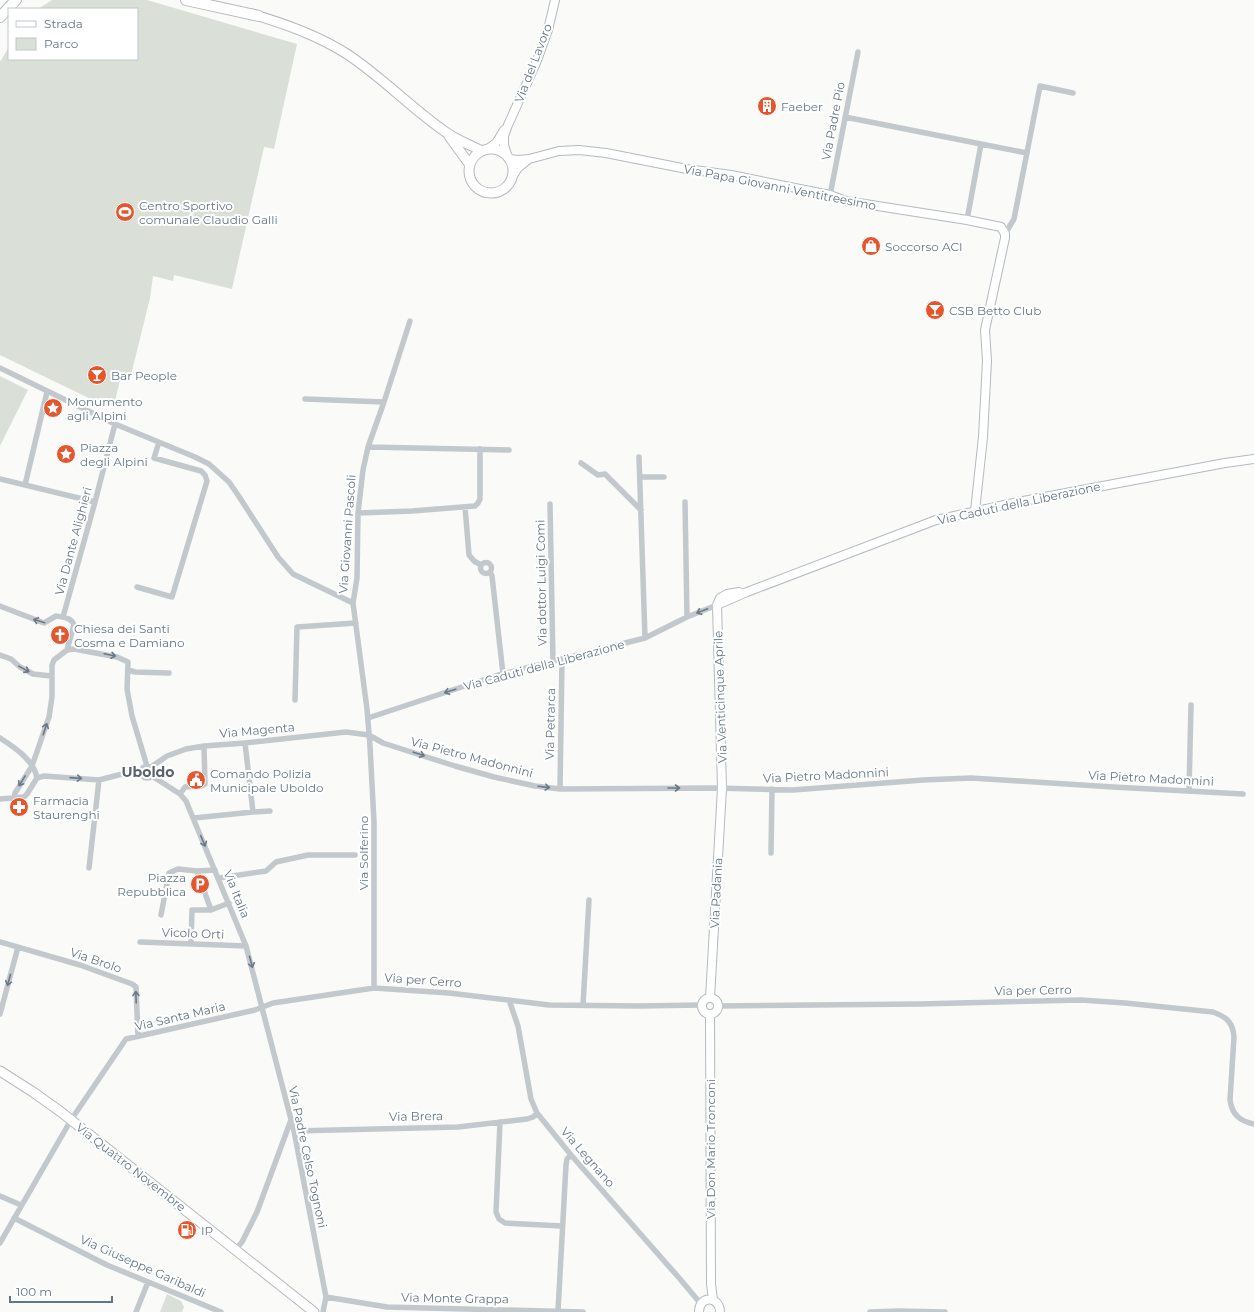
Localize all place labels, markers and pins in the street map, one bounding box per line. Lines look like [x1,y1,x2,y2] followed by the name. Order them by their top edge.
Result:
[756,95,778,117] building icon: Faeber
[781,99,823,114] place label: Faeber
[139,198,278,227] place label: Centro Sportivo comunale Claudio Galli
[114,201,136,223] sports icon: Centro Sportivo comunale Claudio Galli
[860,235,882,257] shop icon: Soccorso ACI
[885,239,963,254] place label: Soccorso ACI
[924,299,946,321] bar icon: CSB Betto Club
[949,303,1041,318] place label: CSB Betto Club
[86,364,108,386] bar icon: Bar People
[111,368,177,383] place label: Bar People
[67,394,142,423] place label: Monumento agli Alpini
[42,397,64,419] place icon: Monumento agli Alpini
[80,440,148,469] place label: Piazza degli Alpini
[55,443,77,465] place icon: Piazza degli Alpini
[74,621,185,650] place label: Chiesa dei Santi Cosma e Damiano
[49,624,71,646] church icon: Chiesa dei Santi Cosma e Damiano
[210,766,324,795] place label: Comando Polizia Municipale Uboldo
[185,769,207,791] public building icon: Comando Polizia Municipale Uboldo
[33,793,100,822] place label: Farmacia Staurenghi
[8,796,30,818] pharmacy icon: Farmacia Staurenghi
[117,870,186,899] place label: Piazza Repubblica
[189,873,211,895] parking icon: Piazza Repubblica
[176,1219,198,1241] fuel station icon: IP
[201,1223,213,1238] place label: IP

